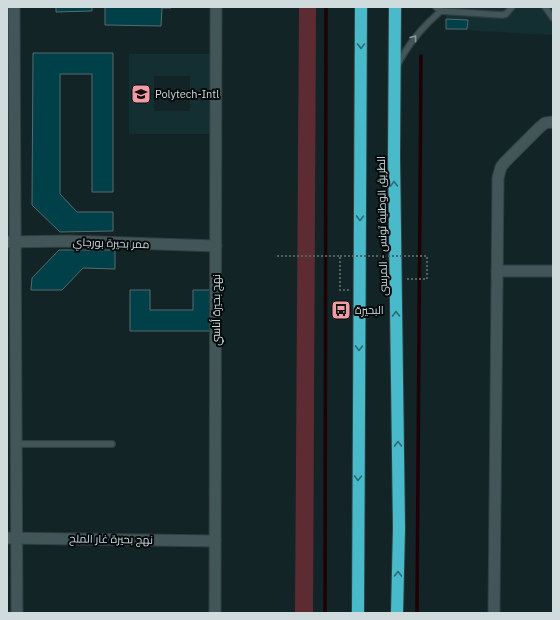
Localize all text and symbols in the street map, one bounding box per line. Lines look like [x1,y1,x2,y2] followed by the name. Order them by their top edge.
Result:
[409,36,416,43] one-way arrow
[357,43,365,49] one-way arrow
[130,83,152,105] school or university icon: Polytech-Intl
[155,87,219,101] place label: Polytech-Intl
[374,156,390,296] street label: الطريق الوطنية تونس - المرسى
[390,181,398,187] one-way arrow
[356,215,364,221] one-way arrow
[72,235,150,253] street label: ممر بحيرة بورجاي
[209,274,224,346] street label: نهج بحيرة أناسي
[330,299,352,321] bus stop icon: البحيرة
[355,303,384,317] place label: البحيرة
[392,311,400,317] one-way arrow
[355,345,363,351] one-way arrow
[394,441,402,447] one-way arrow
[354,475,362,481] one-way arrow
[69,531,153,548] street label: نهج بحيرة غار الملح
[394,571,402,577] one-way arrow

